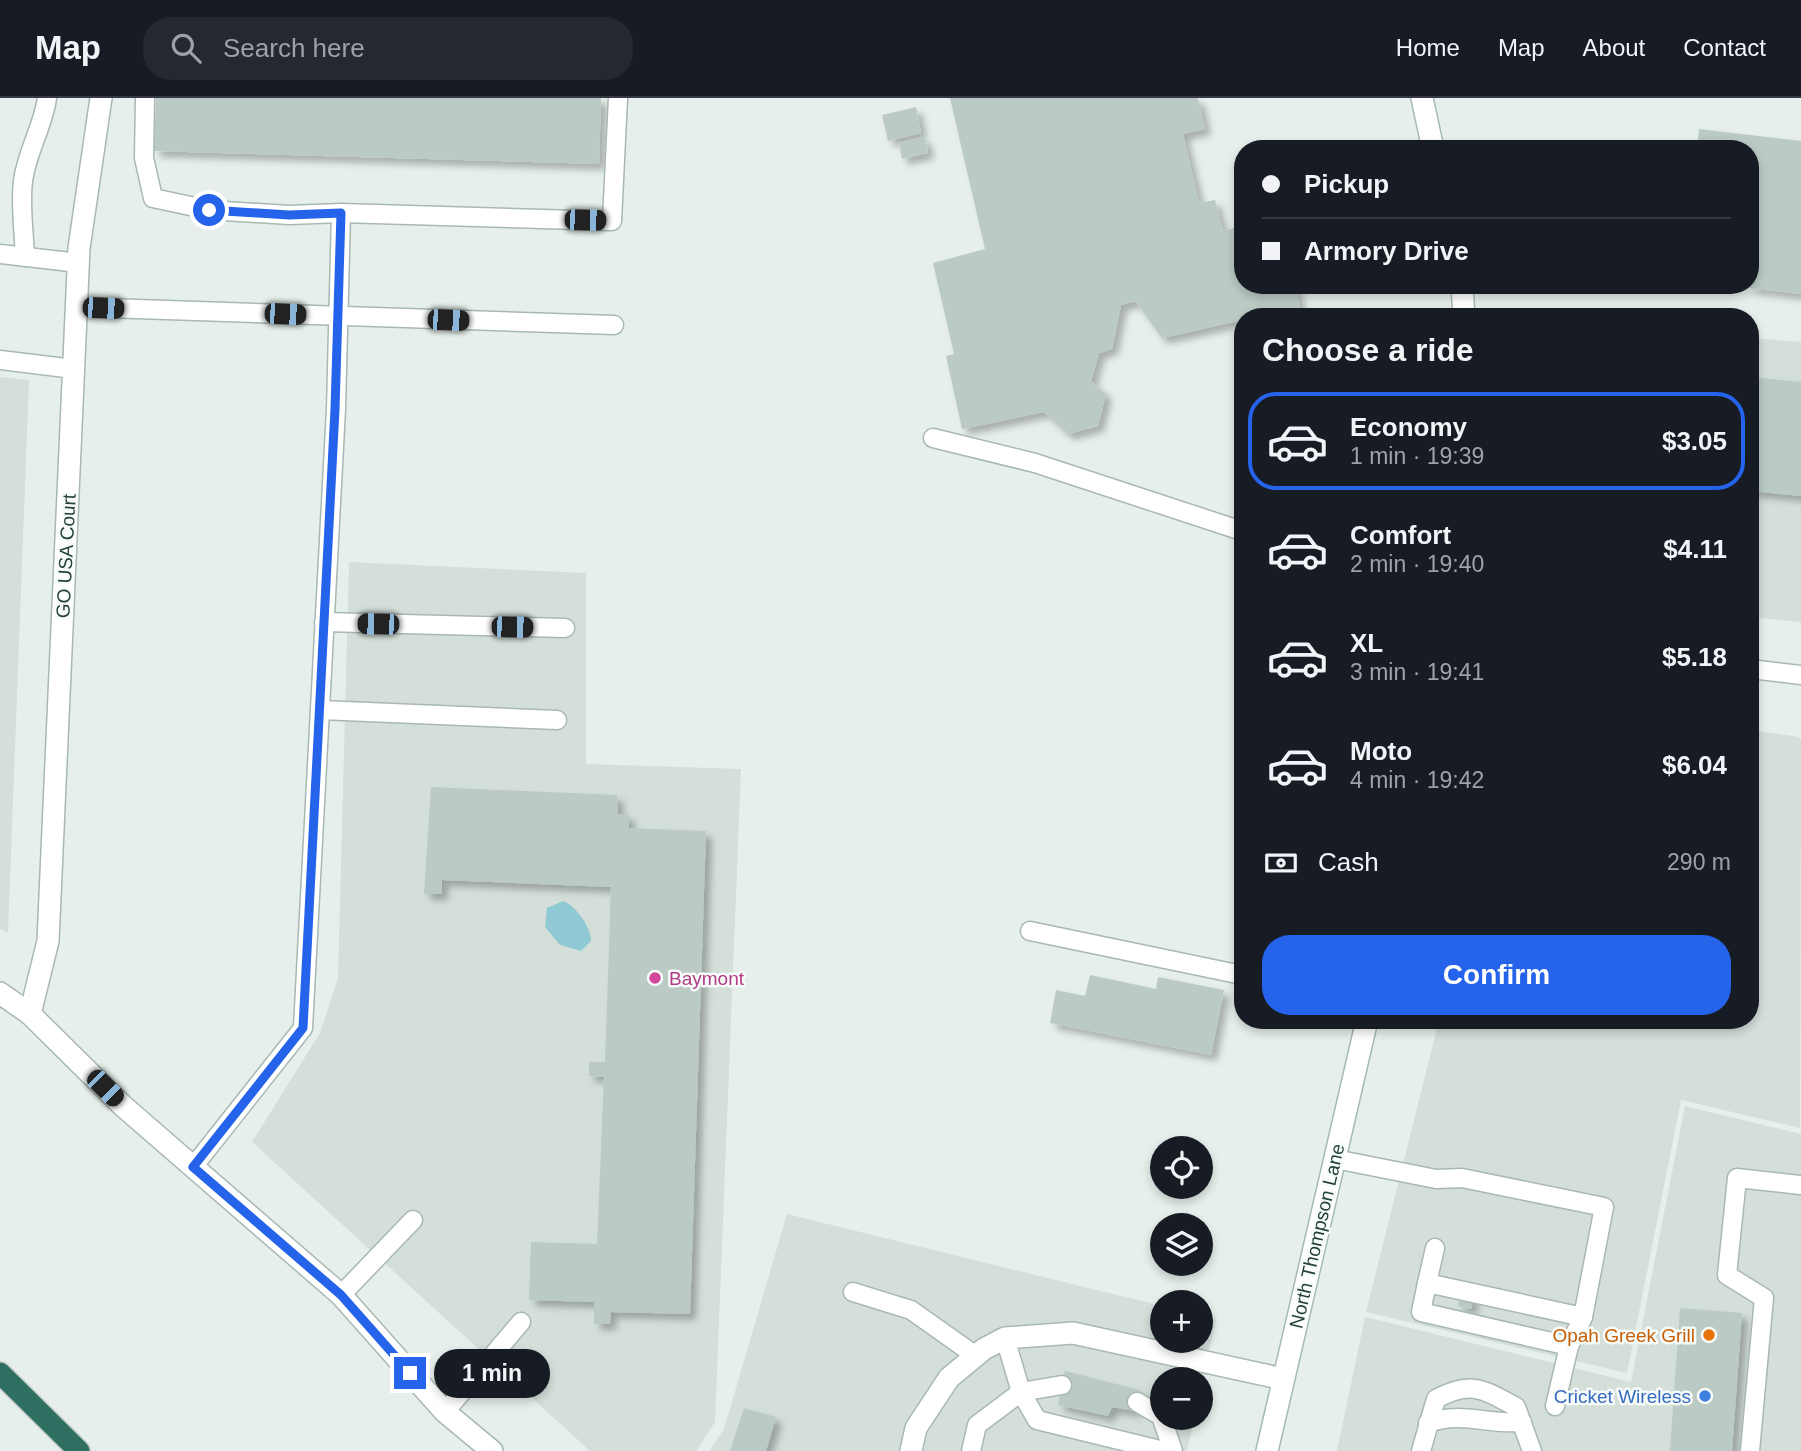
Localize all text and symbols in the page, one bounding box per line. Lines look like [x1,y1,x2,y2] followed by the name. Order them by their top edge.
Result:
[143,17,633,80] search box
[35,29,101,66] text: Map
[167,29,205,67] icon: search
[223,33,365,63] text: Search here
[1396,34,1460,61] text: Home
[1498,34,1545,61] text: Map
[1583,34,1645,61] text: About
[1683,34,1766,61] text: Contact
[1304,169,1389,199] text: Pickup
[193,194,225,226] route start
[564,209,607,231] car
[1304,236,1469,266] text: Armory Drive
[82,297,125,319] car
[264,303,307,325] car
[427,309,470,331] car
[1262,332,1474,368] text: Choose a ride
[1266,410,1329,473] icon: car
[1350,412,1467,442] text: Economy
[1662,426,1727,456] text: $3.05
[1350,443,1484,469] text: 1 min · 19:39
[52,493,80,619] street label: GO USA Court
[1266,518,1329,581] icon: car
[1350,520,1451,550] text: Comfort
[1663,534,1727,564] text: $4.11
[1350,551,1484,577] text: 2 min · 19:40
[357,613,400,635] car
[491,616,534,638] car
[1266,626,1329,689] icon: car
[1350,628,1383,658] text: XL
[1662,642,1727,672] text: $5.18
[1350,659,1484,685] text: 3 min · 19:41
[1266,734,1329,797] icon: car
[1350,736,1412,766] text: Moto
[1662,750,1727,780] text: $6.04
[1350,767,1484,793] text: 4 min · 19:42
[1262,844,1300,882] icon: cash
[1318,847,1379,877] text: Cash
[1667,849,1731,875] text: 290 m
[1262,935,1731,1015] button: Confirm
[669,968,745,989] place label: Baymont
[647,970,663,986] marker: Baymont
[83,1066,128,1110] car
[1150,1136,1213,1430] map controls
[1150,1136,1213,1199] button: locate
[1286,1142,1348,1330] street label: North Thompson Lane
[1150,1213,1213,1276] button: layers
[1150,1290,1213,1353] button: +
[1552,1325,1695,1346] place label: Opah Greek Grill
[1701,1327,1717,1343] marker: Opah Greek Grill
[434,1348,550,1398] callout: 1 min
[394,1357,426,1389] route end
[462,1360,522,1386] text: 1 min
[1150,1367,1213,1430] button: −
[1554,1386,1691,1407] place label: Cricket Wireless
[1697,1388,1713,1404] marker: Cricket Wireless

